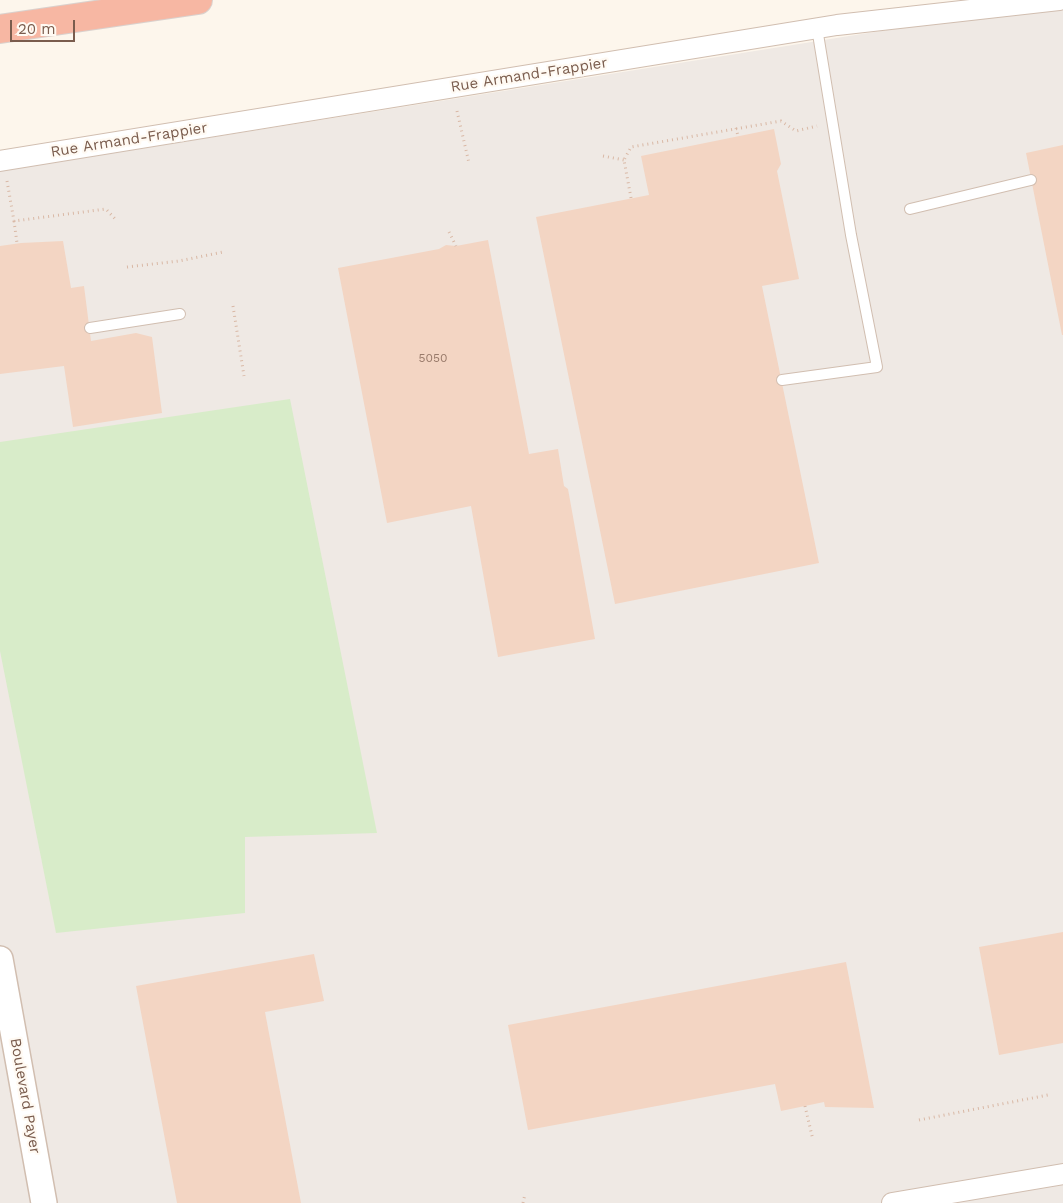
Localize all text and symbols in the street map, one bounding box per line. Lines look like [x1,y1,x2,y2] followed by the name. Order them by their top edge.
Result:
[12,10,78,42] scale bar
[18,20,56,38] text: 20 m
[449,54,609,96] street label: Rue Armand-Frappier
[49,119,209,161] street label: Rue Armand-Frappier
[419,351,447,365] house number: 5050
[6,1037,44,1155] street label: Boulevard Payer

